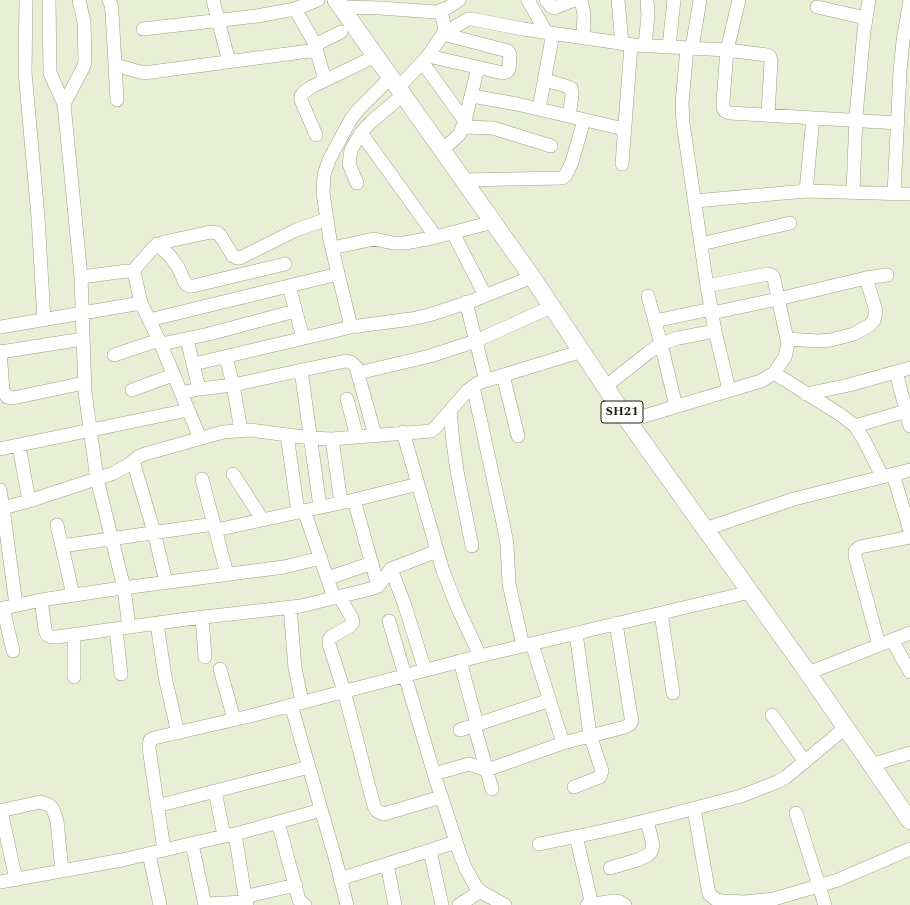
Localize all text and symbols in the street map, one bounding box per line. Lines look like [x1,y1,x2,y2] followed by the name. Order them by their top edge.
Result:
[601,401,643,423] road number: SH21

